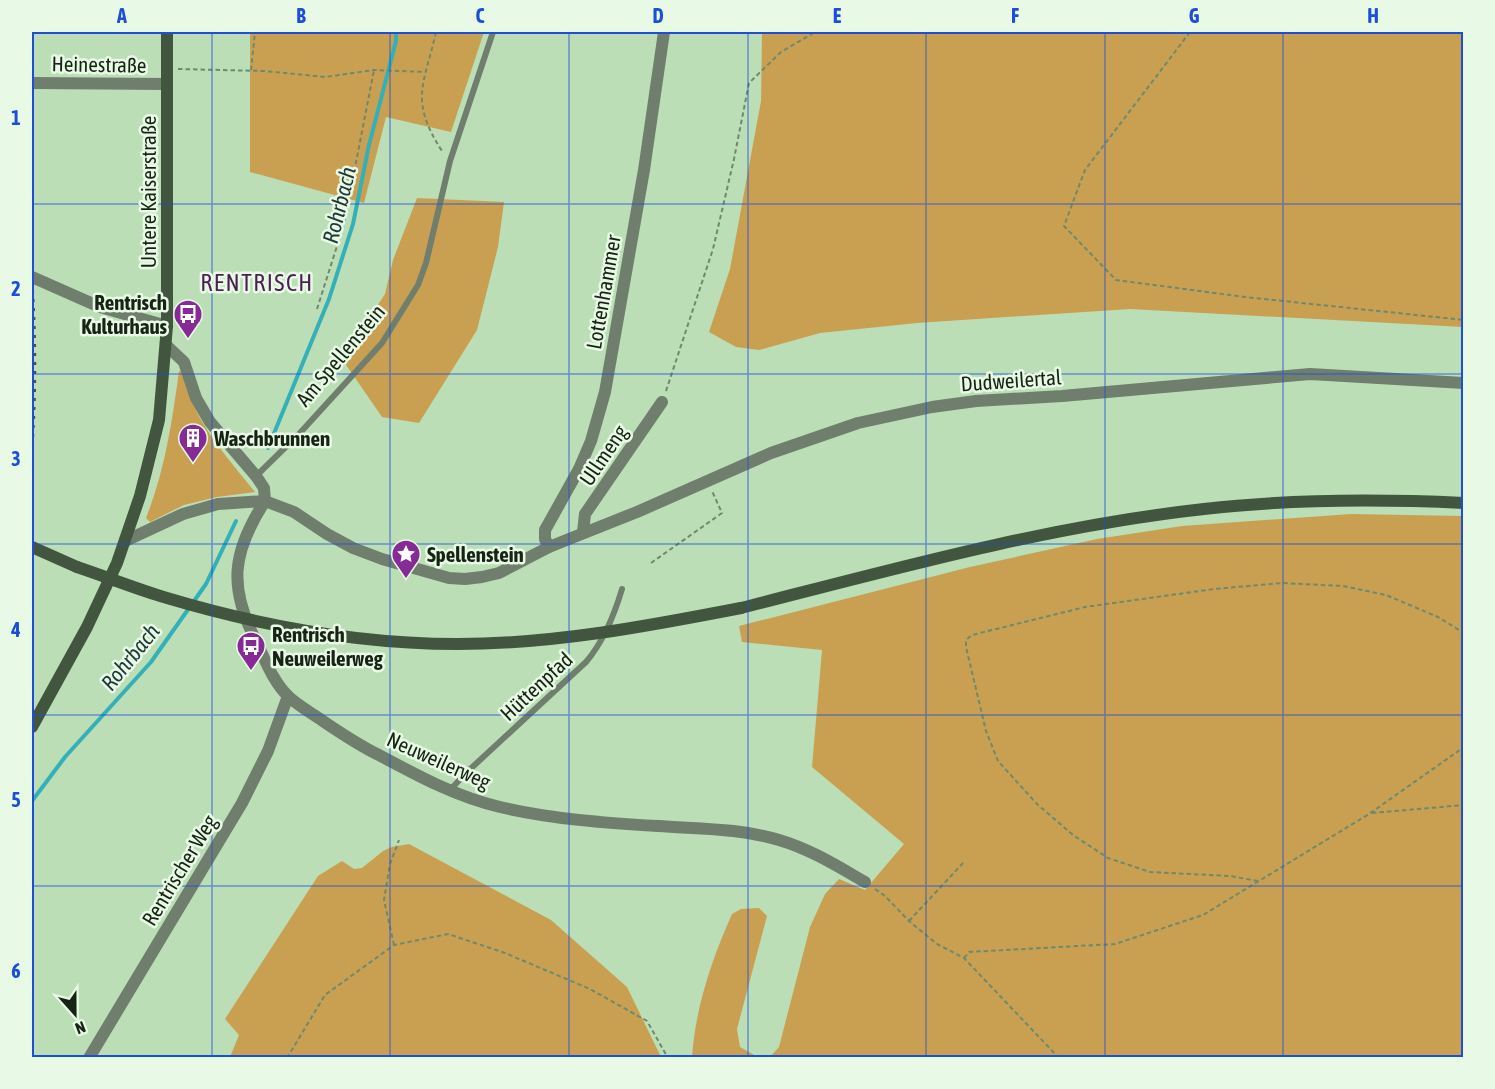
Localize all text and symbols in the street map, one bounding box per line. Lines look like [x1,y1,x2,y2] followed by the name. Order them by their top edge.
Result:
[116,4,127,27] text: A
[296,4,306,27] text: B
[476,4,485,27] text: C
[652,4,664,27] text: D
[833,4,842,27] text: E
[1011,4,1019,27] text: F
[1189,4,1200,27] text: G
[1367,4,1379,27] text: H
[51,51,147,77] street label: Heinestraße
[11,106,21,129] text: 1
[136,116,160,268] street label: Untere Kaiserstraße
[317,164,361,246] water label: Rohrbach
[581,232,625,351] street label: Lottenhammer
[200,269,314,296] district label: RENTRISCH
[11,277,21,300] text: 2
[81,290,168,338] place label: Rentrisch Kulturhaus
[172,298,204,340] bus stop icon: Rentrisch Kulturhaus
[291,299,389,411] street label: Am Spellenstein
[960,364,1063,395] street label: Dudweilertal
[574,420,632,490] street label: Ullmeng
[177,422,209,464] building icon: Waschbrunnen
[213,426,330,450] place label: Waschbrunnen
[11,447,21,470] text: 3
[390,538,422,580] place icon: Spellenstein
[427,542,524,566] place label: Spellenstein
[10,618,21,641] text: 4
[95,618,165,695] water label: Rohrbach
[272,622,384,670] place label: Rentrisch Neuweilerweg
[235,630,267,672] bus stop icon: Rentrisch Neuweilerweg
[495,647,577,725] street label: Hüttenpfad
[384,727,494,793] street label: Neuweilerweg
[11,788,21,811] text: 5
[137,810,221,930] street label: Rentrischer Weg
[11,959,21,982] text: 6
[45,984,105,1044] north arrow
[73,1018,88,1038] text: N

